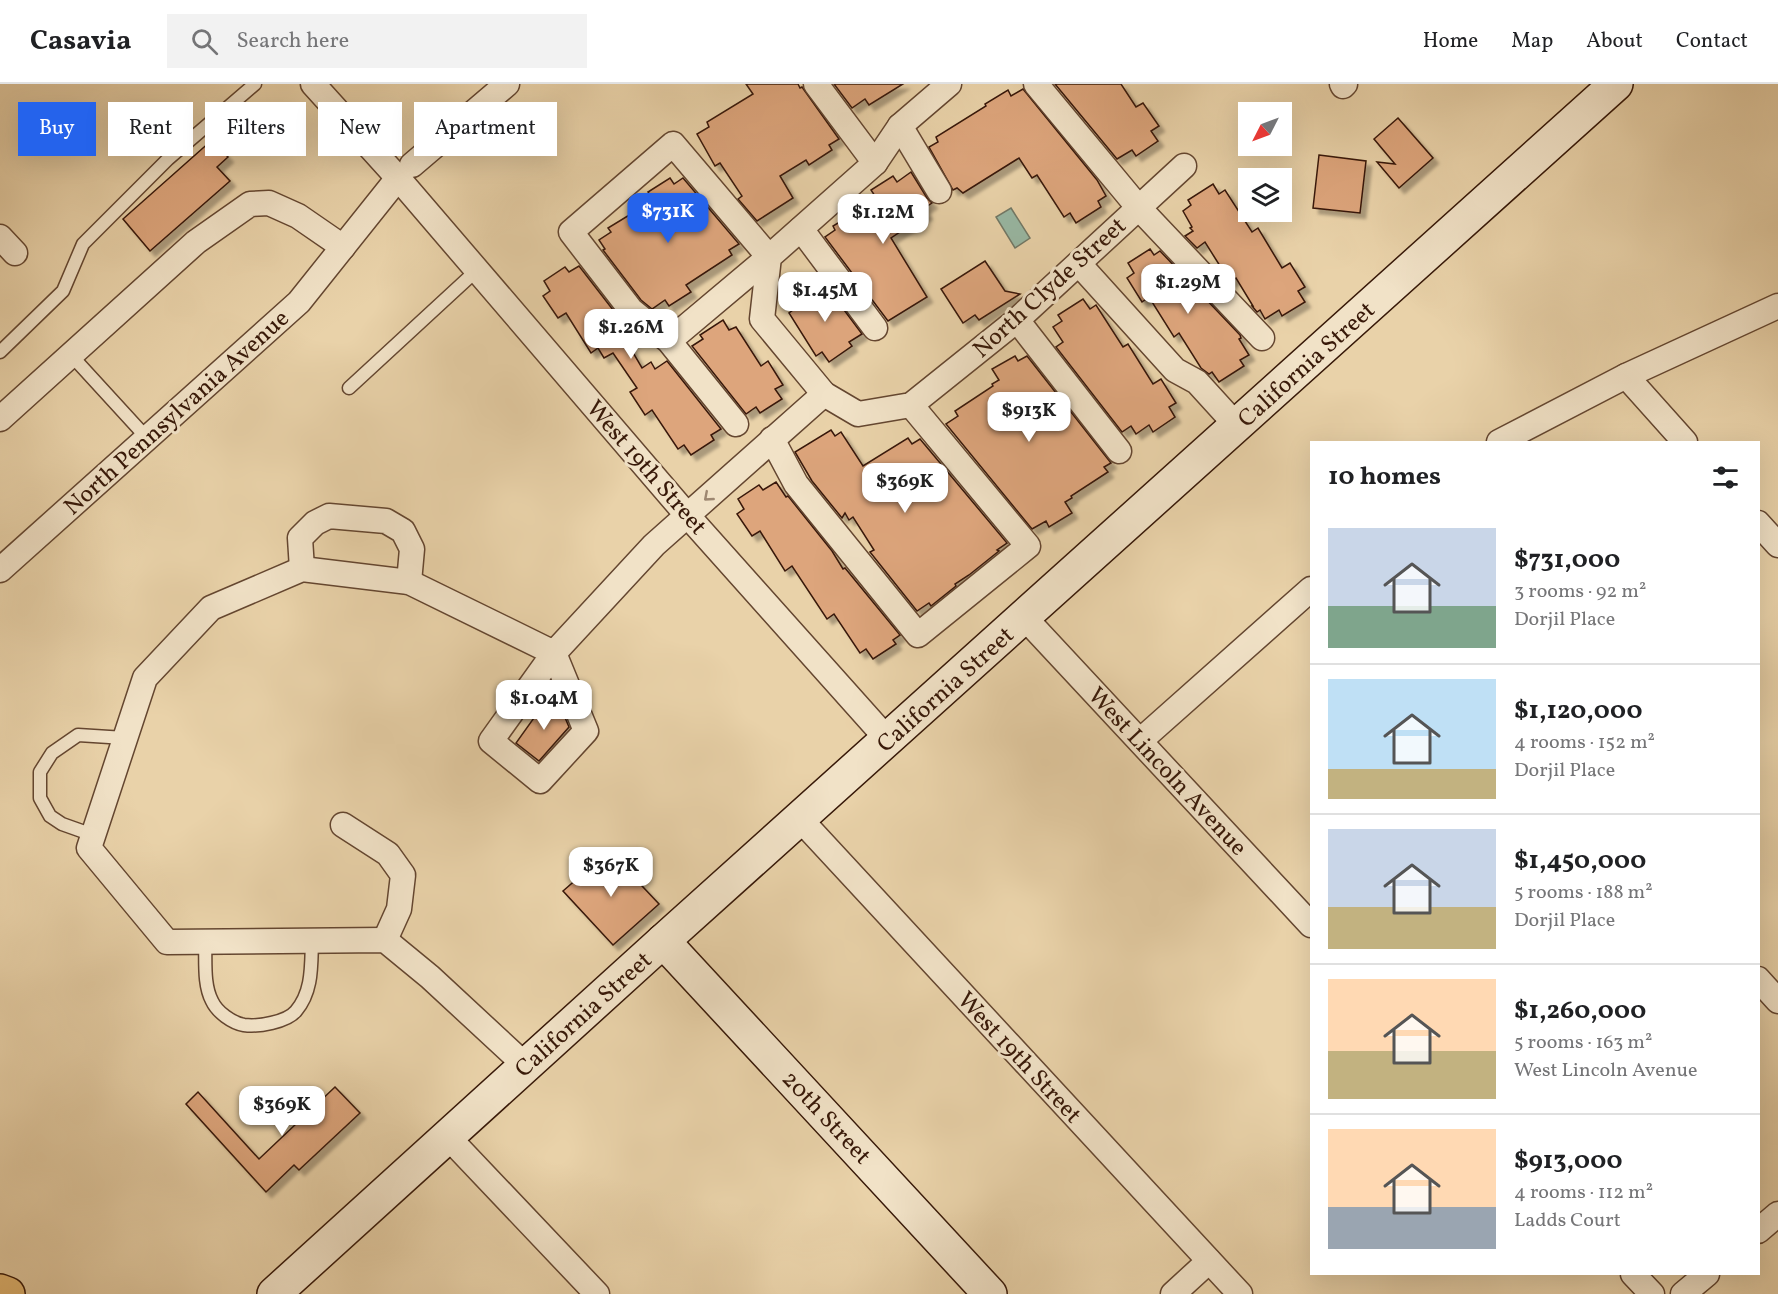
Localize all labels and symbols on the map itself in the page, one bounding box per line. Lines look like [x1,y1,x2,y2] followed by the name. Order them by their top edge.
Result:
[1238,102,1292,156] north arrow
[626,193,710,244] pin: $731K
[834,194,932,245] pin: $1.12M
[966,210,1135,367] street label: North Clyde Street
[1139,264,1237,315] pin: $1.29M
[776,272,874,323] pin: $1.45M
[1231,295,1383,436] street label: California Street
[57,303,298,524] street label: North Pennsylvania Avenue
[582,309,680,360] pin: $1.26M
[987,392,1071,443] pin: $913K
[577,393,714,543] street label: West 19th Street
[863,463,947,514] pin: $369K
[704,490,715,501] one-way arrow
[870,620,1022,761] street label: California Street
[495,680,593,731] pin: $1.04M
[1079,680,1254,864] street label: West Lincoln Avenue
[569,847,653,898] pin: $367K
[508,945,660,1086] street label: California Street
[948,985,1089,1132] street label: West 19th Street
[773,1064,878,1173] street label: 20th Street
[240,1086,324,1137] pin: $369K

